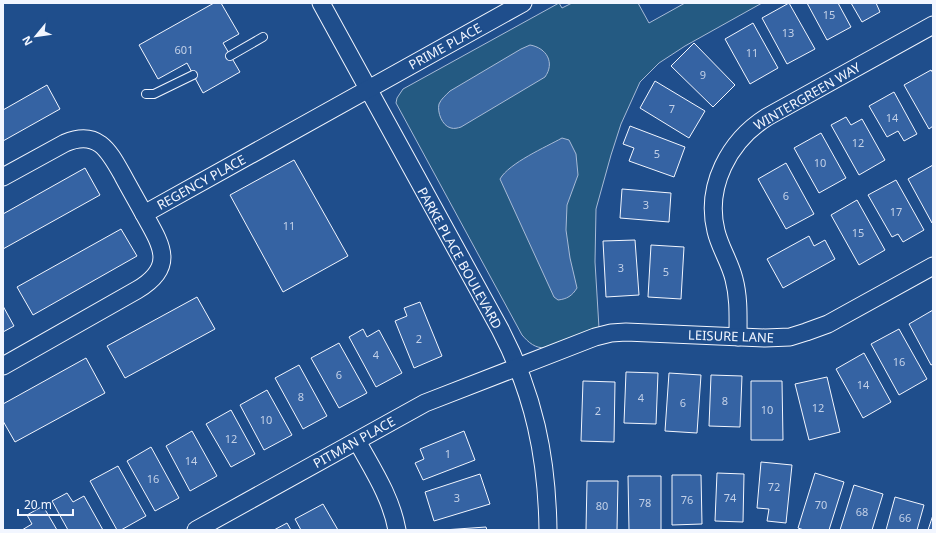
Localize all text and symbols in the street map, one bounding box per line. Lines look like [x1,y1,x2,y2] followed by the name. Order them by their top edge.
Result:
[823,7,835,22] house number: 15
[16,16,56,56] north arrow
[405,19,485,73] street label: PRIME PLACE
[782,25,794,40] house number: 13
[18,34,36,49] text: N
[175,42,193,57] house number: 601
[746,45,758,60] house number: 11
[750,58,864,134] street label: WINTERGREEN WAY
[700,67,706,82] house number: 9
[669,101,675,116] house number: 7
[886,110,899,125] house number: 14
[852,135,864,150] house number: 12
[654,146,660,161] house number: 5
[153,150,249,214] street label: REGENCY PLACE
[814,155,826,170] house number: 10
[414,184,506,332] street label: PARKE PLACE BOULEVARD
[783,188,789,203] house number: 6
[643,197,649,212] house number: 3
[890,204,902,219] house number: 17
[283,218,295,233] house number: 11
[852,225,864,240] house number: 15
[618,260,624,275] house number: 3
[663,264,669,279] house number: 5
[688,326,774,346] street label: LEISURE LANE
[416,331,422,346] house number: 2
[373,347,380,362] house number: 4
[893,354,905,369] house number: 16
[336,367,342,382] house number: 6
[857,377,870,392] house number: 14
[298,389,304,404] house number: 8
[638,390,645,405] house number: 4
[722,393,728,408] house number: 8
[680,395,686,410] house number: 6
[812,400,824,415] house number: 12
[761,402,773,417] house number: 10
[595,403,601,418] house number: 2
[260,412,272,427] house number: 10
[310,412,398,472] street label: PITMAN PLACE
[225,431,237,446] house number: 12
[445,446,451,461] house number: 1
[185,453,198,468] house number: 14
[147,471,159,486] house number: 16
[768,479,780,494] house number: 72
[454,490,460,505] house number: 3
[724,490,737,505] house number: 74
[18,491,73,517] scale bar
[681,492,693,507] house number: 76
[639,495,651,510] house number: 78
[24,496,52,513] text: 20 m
[815,497,827,512] house number: 70
[596,498,608,513] house number: 80
[856,504,868,519] house number: 68
[899,510,911,525] house number: 66

